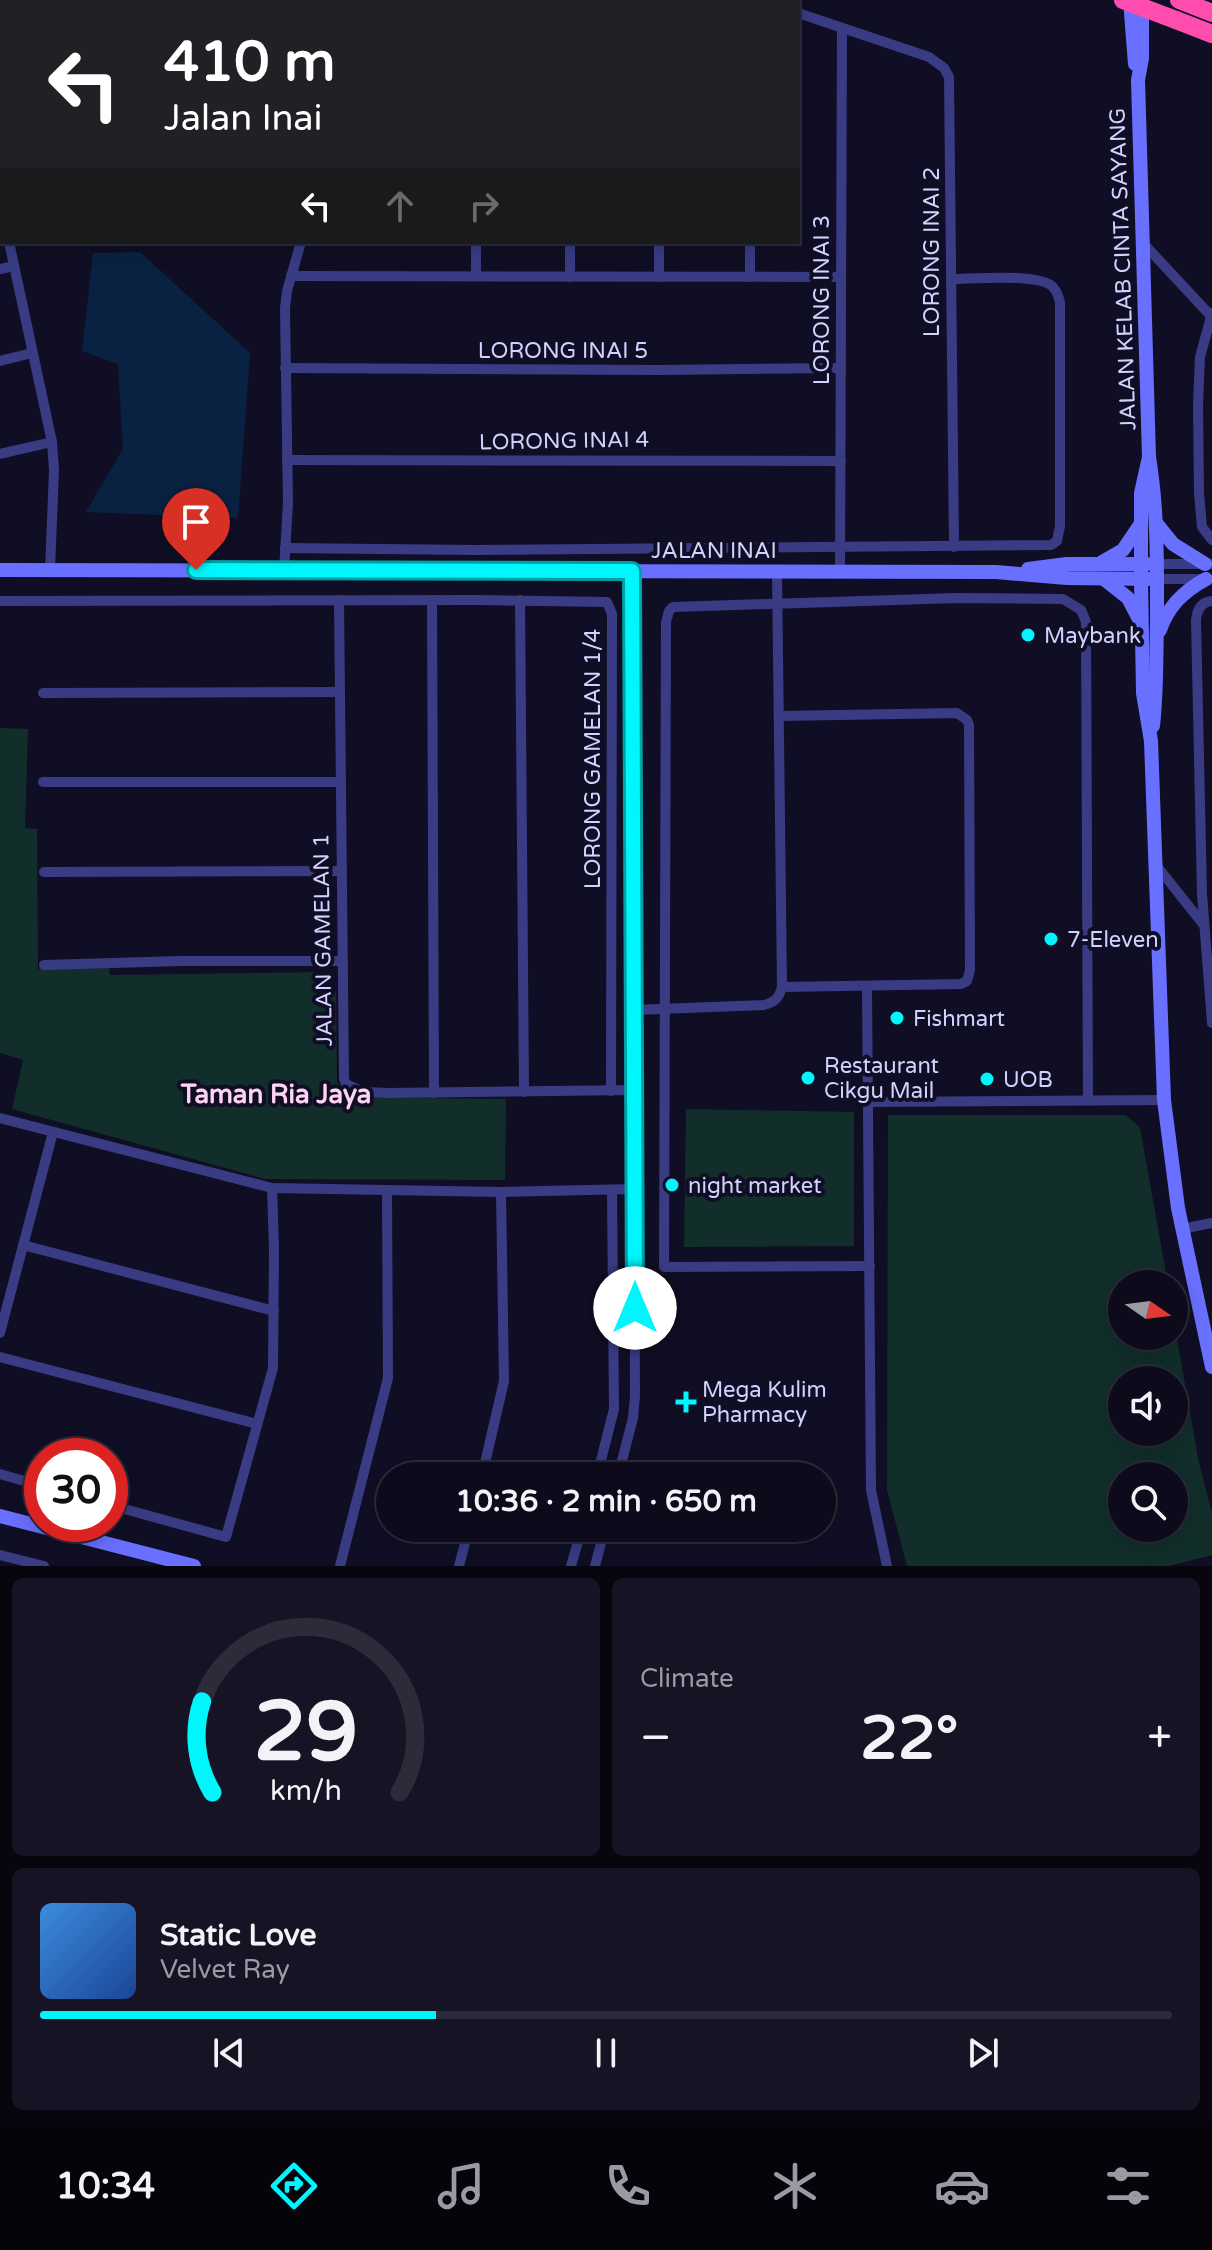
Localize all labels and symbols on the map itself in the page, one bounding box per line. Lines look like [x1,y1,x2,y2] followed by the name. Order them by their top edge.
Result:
[1104,107,1142,431] street label: JALAN KELAB CINTA SAYANG
[919,167,945,337] street label: LORONG INAI 2
[809,215,835,385] street label: LORONG INAI 3
[478,338,648,364] street label: LORONG INAI 5
[479,427,650,455] street label: LORONG INAI 4
[162,488,230,570] pin
[651,538,777,564] street label: JALAN INAI
[1044,623,1141,649] place label: Maybank
[1019,626,1037,644] marker: Maybank
[580,629,606,889] street label: LORONG GAMELAN 1/4
[308,833,338,1047] street label: JALAN GAMELAN 1
[1067,927,1159,953] place label: 7-Eleven
[1042,930,1060,948] marker: 7-Eleven
[913,1006,1005,1032] place label: Fishmart
[888,1009,906,1027] marker: Fishmart
[824,1053,939,1104] place label: Restaurant Cikgu Mail
[1003,1067,1053,1093] place label: UOB
[799,1069,817,1087] marker: Restaurant Cikgu Mail
[978,1070,996,1088] marker: UOB
[180,1079,371,1110] district label: Taman Ria Jaya
[688,1173,822,1199] place label: night market
[663,1176,681,1194] marker: night market
[593,1266,677,1350] position arrow
[1108,1270,1188,1350] north arrow
[702,1377,827,1428] place label: Mega Kulim Pharmacy
[677,1393,695,1411] marker: Mega Kulim Pharmacy
[24,1438,128,1542] speed limit sign: 30

